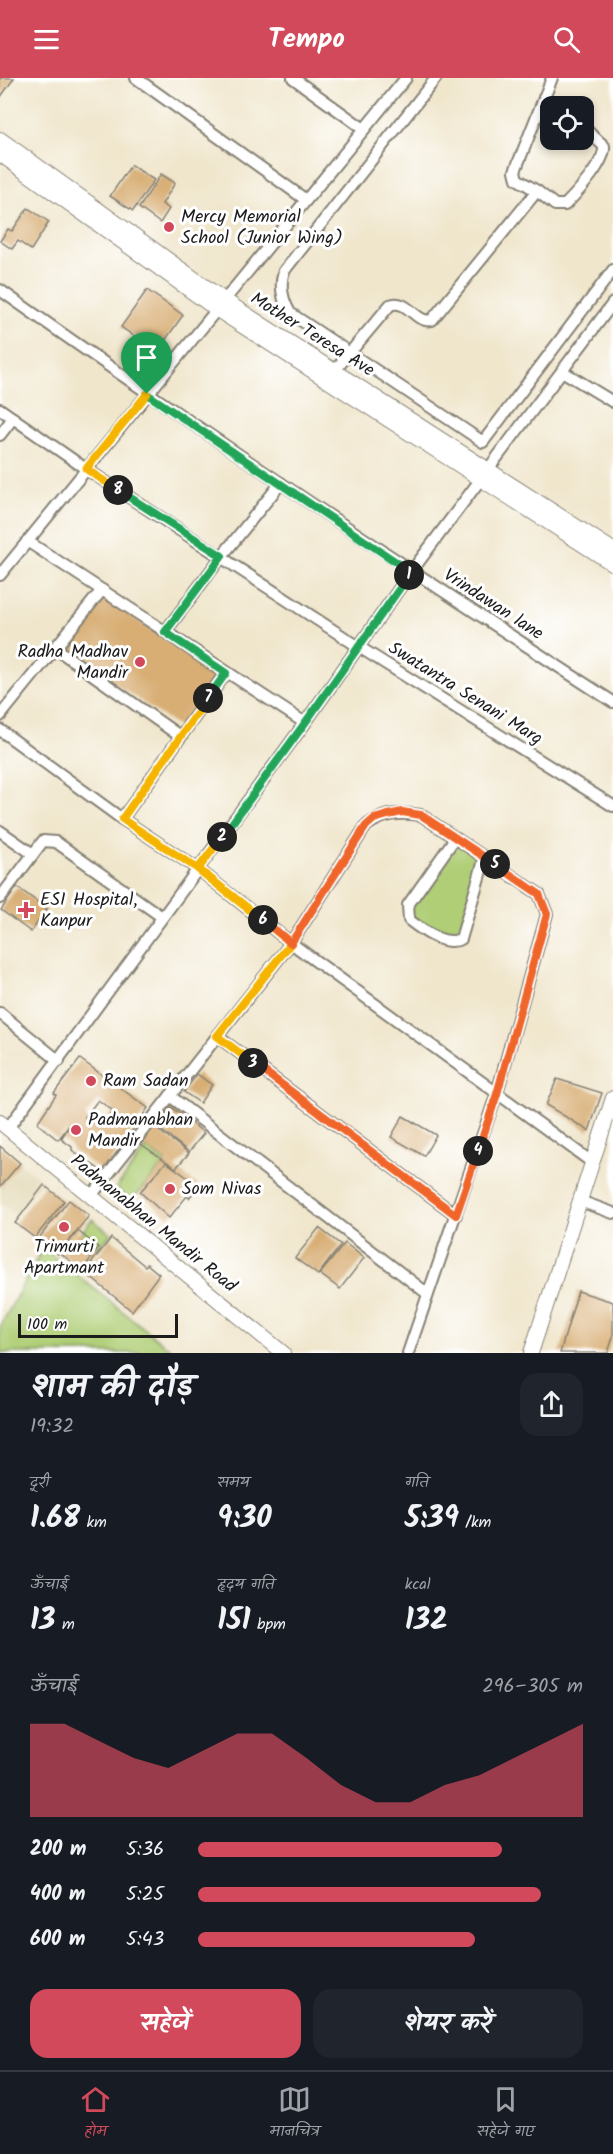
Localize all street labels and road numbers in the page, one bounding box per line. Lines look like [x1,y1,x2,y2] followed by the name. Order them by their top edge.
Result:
[244,285,380,385] street label: Mother Teresa Ave
[437,562,549,648] street label: Vrindawan lane
[382,635,548,753] street label: Swatantra Senani Marg
[63,1148,243,1301] street label: Padmanabhan Mandir Road

